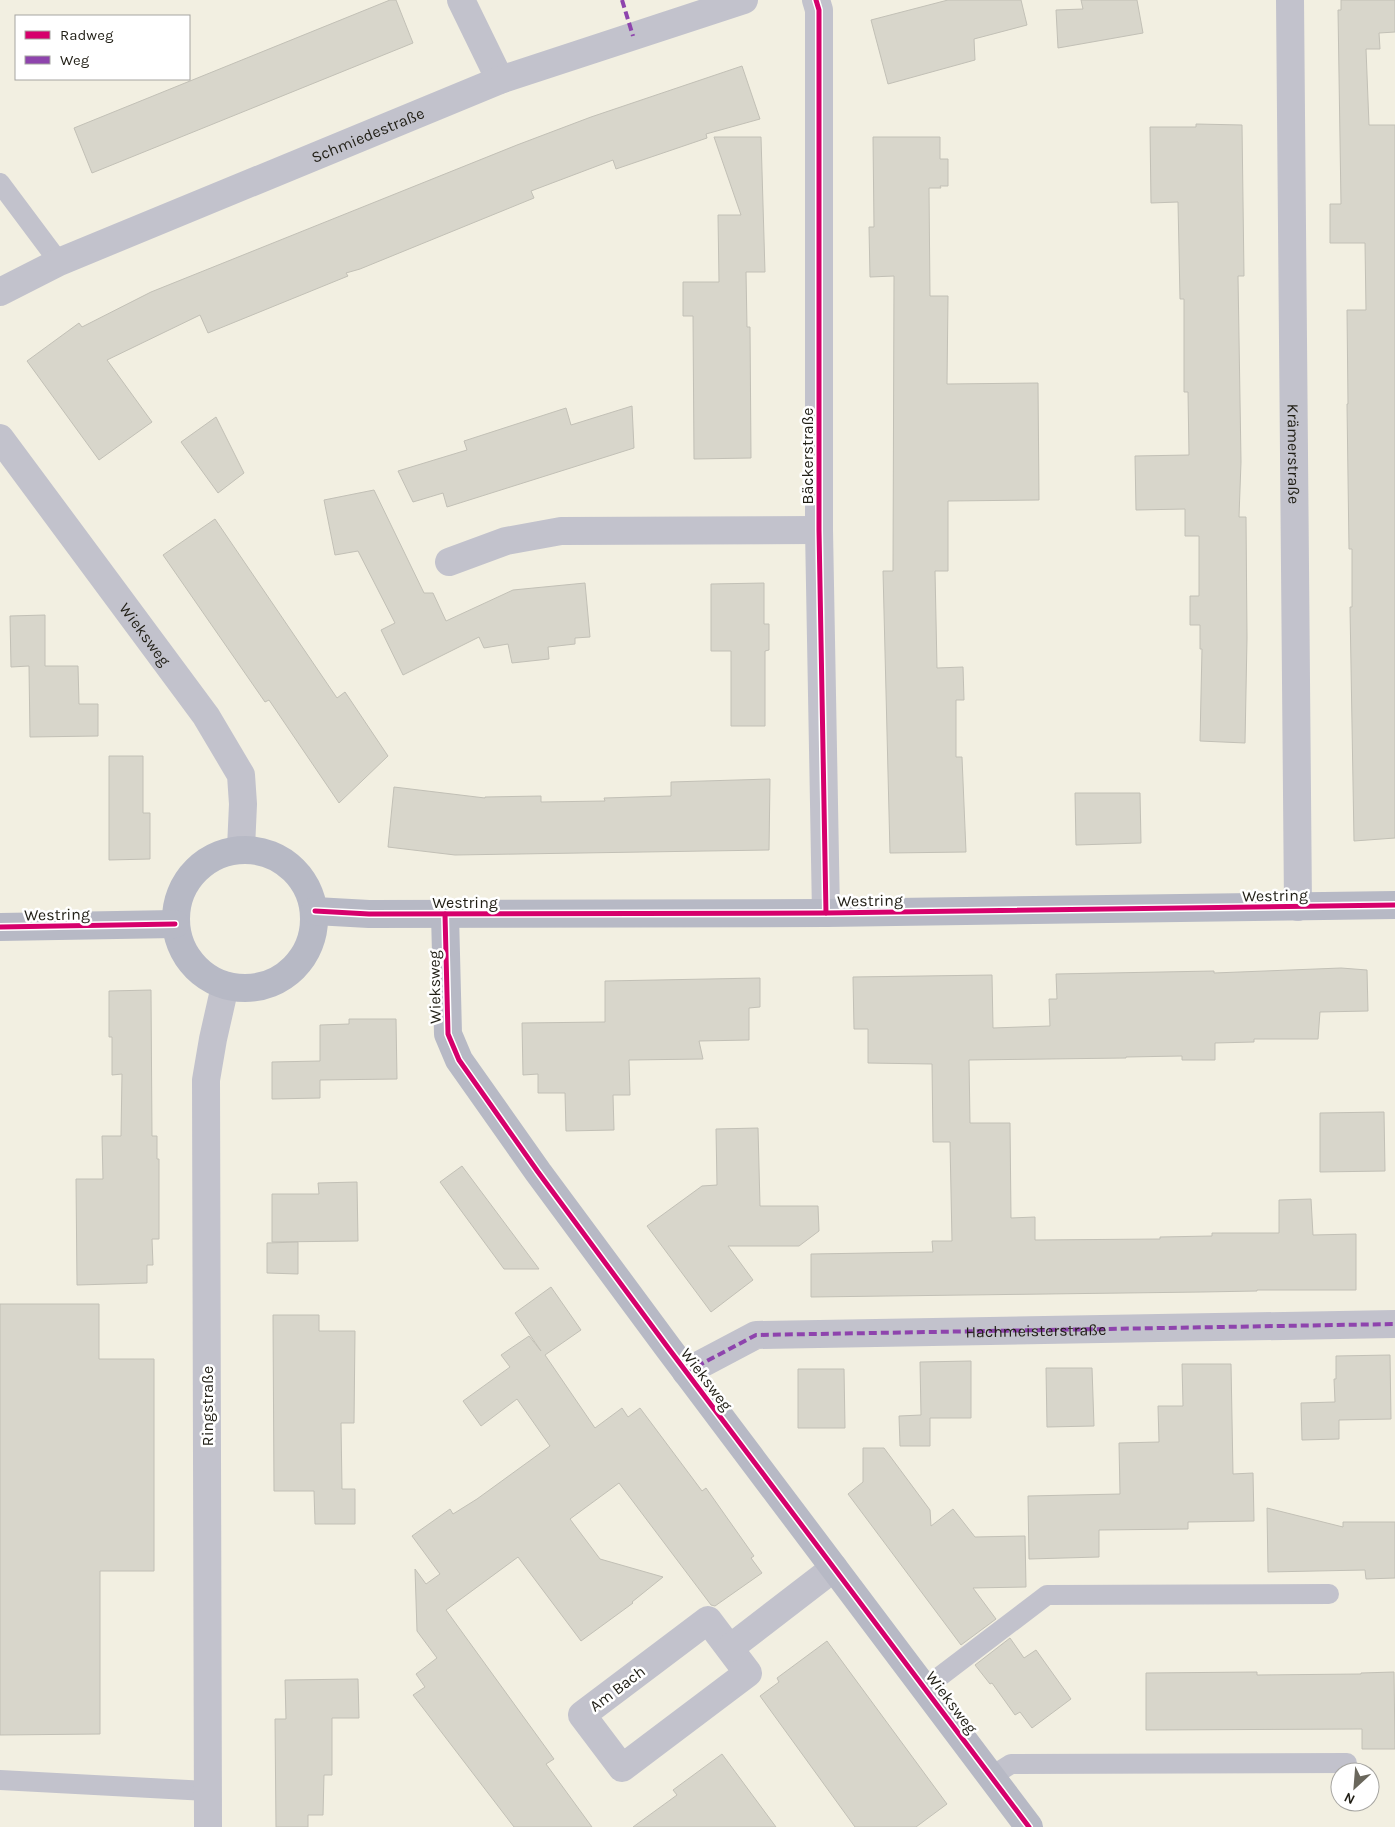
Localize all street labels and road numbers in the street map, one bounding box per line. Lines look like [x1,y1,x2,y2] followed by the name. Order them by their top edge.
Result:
[308,103,427,167] street label: Schmiedestraße
[1284,404,1303,504] street label: Krämerstraße
[798,407,817,505] street label: Bäckerstraße
[115,599,174,670] street label: Wieksweg
[1242,885,1308,906] street label: Westring
[837,890,903,911] street label: Westring
[432,893,498,912] street label: Westring
[24,904,90,925] street label: Westring
[424,950,445,1024] street label: Wieksweg
[965,1320,1106,1341] street label: Hachmeisterstraße
[677,1344,736,1414] street label: Wieksweg
[198,1366,217,1446] street label: Ringstraße
[586,1661,649,1715] street label: Am Bach
[922,1667,981,1737] street label: Wieksweg

